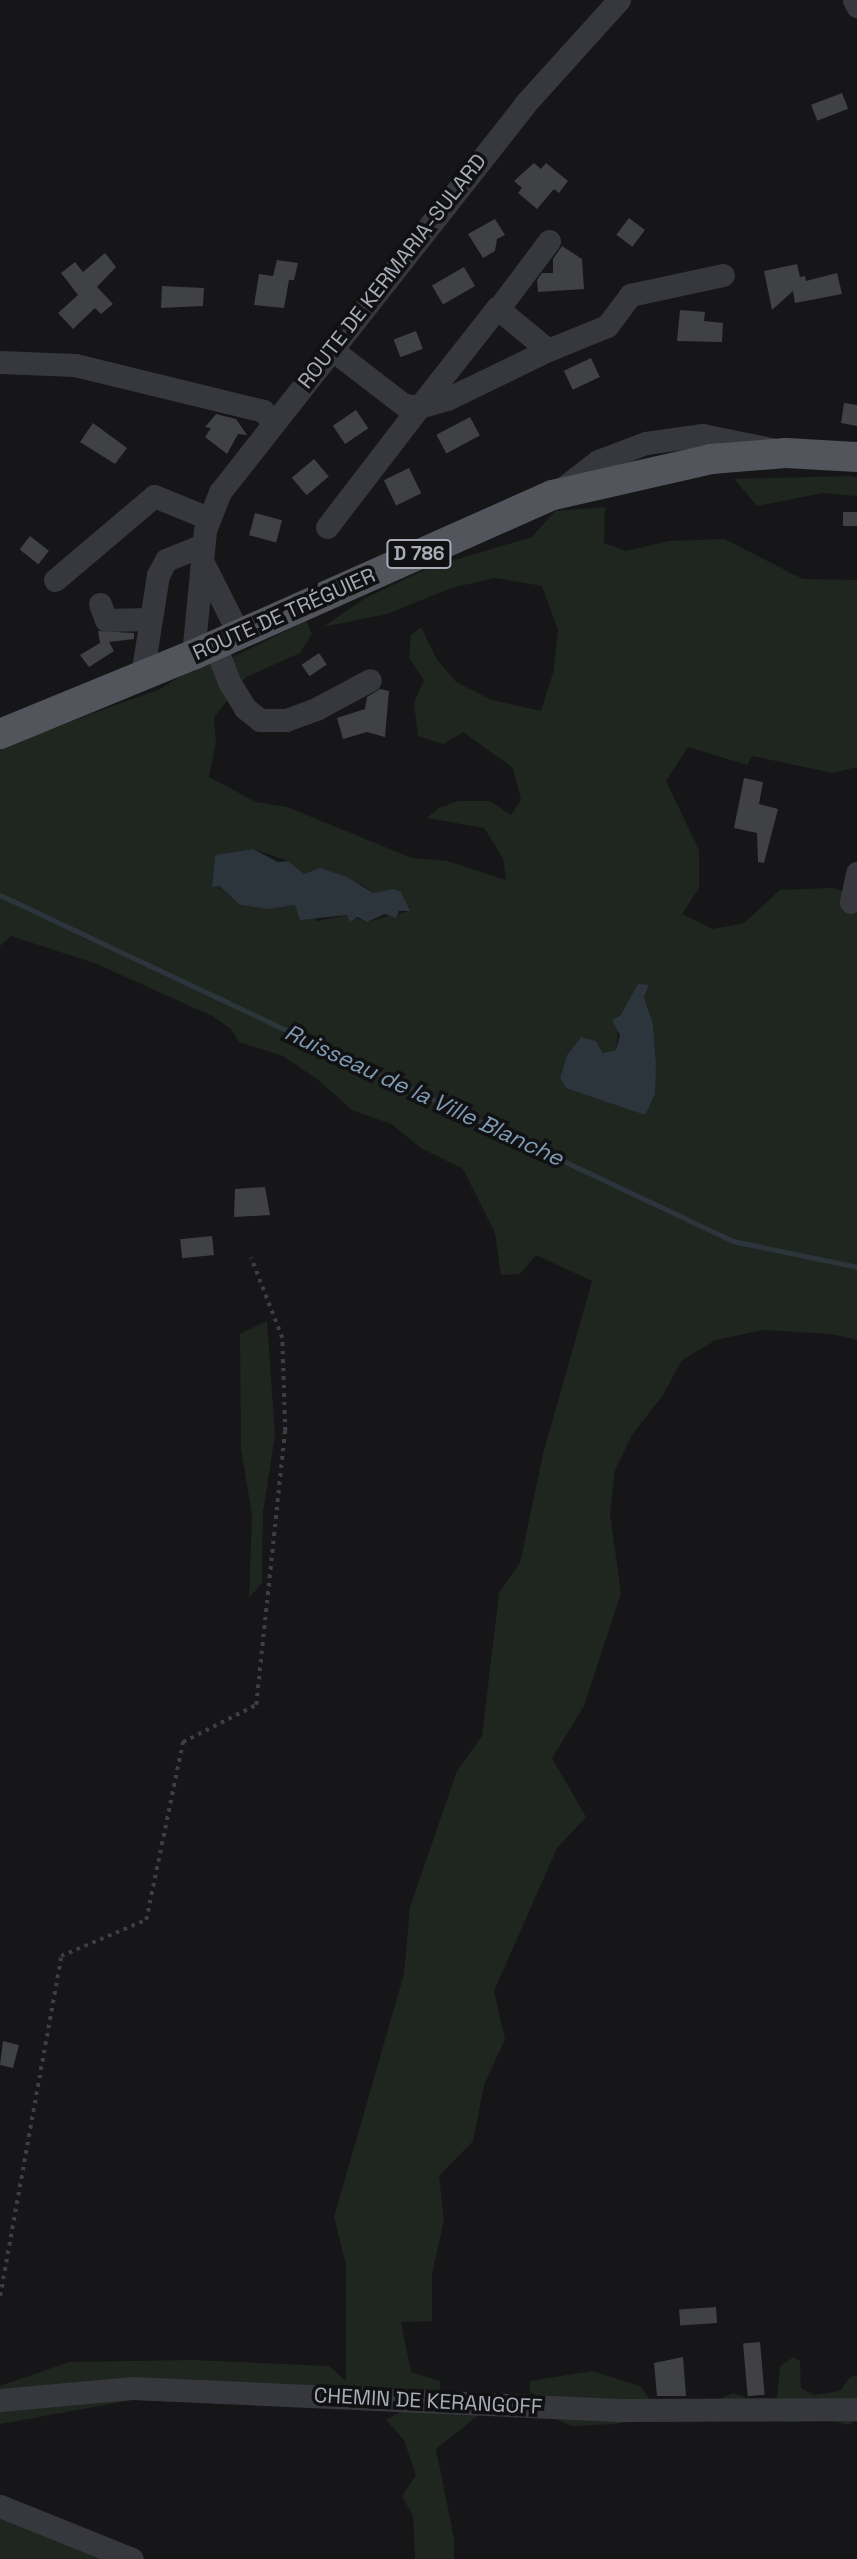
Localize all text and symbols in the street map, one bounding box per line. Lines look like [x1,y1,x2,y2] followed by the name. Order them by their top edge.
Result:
[293,149,491,393] street label: ROUTE DE KERMARIA-SULARD
[386,538,452,569] road number: D 786
[189,562,379,666] street label: ROUTE DE TRÉGUIER
[280,1018,568,1172] water label: Ruisseau de la Ville Blanche
[313,2382,543,2420] street label: CHEMIN DE KERANGOFF

